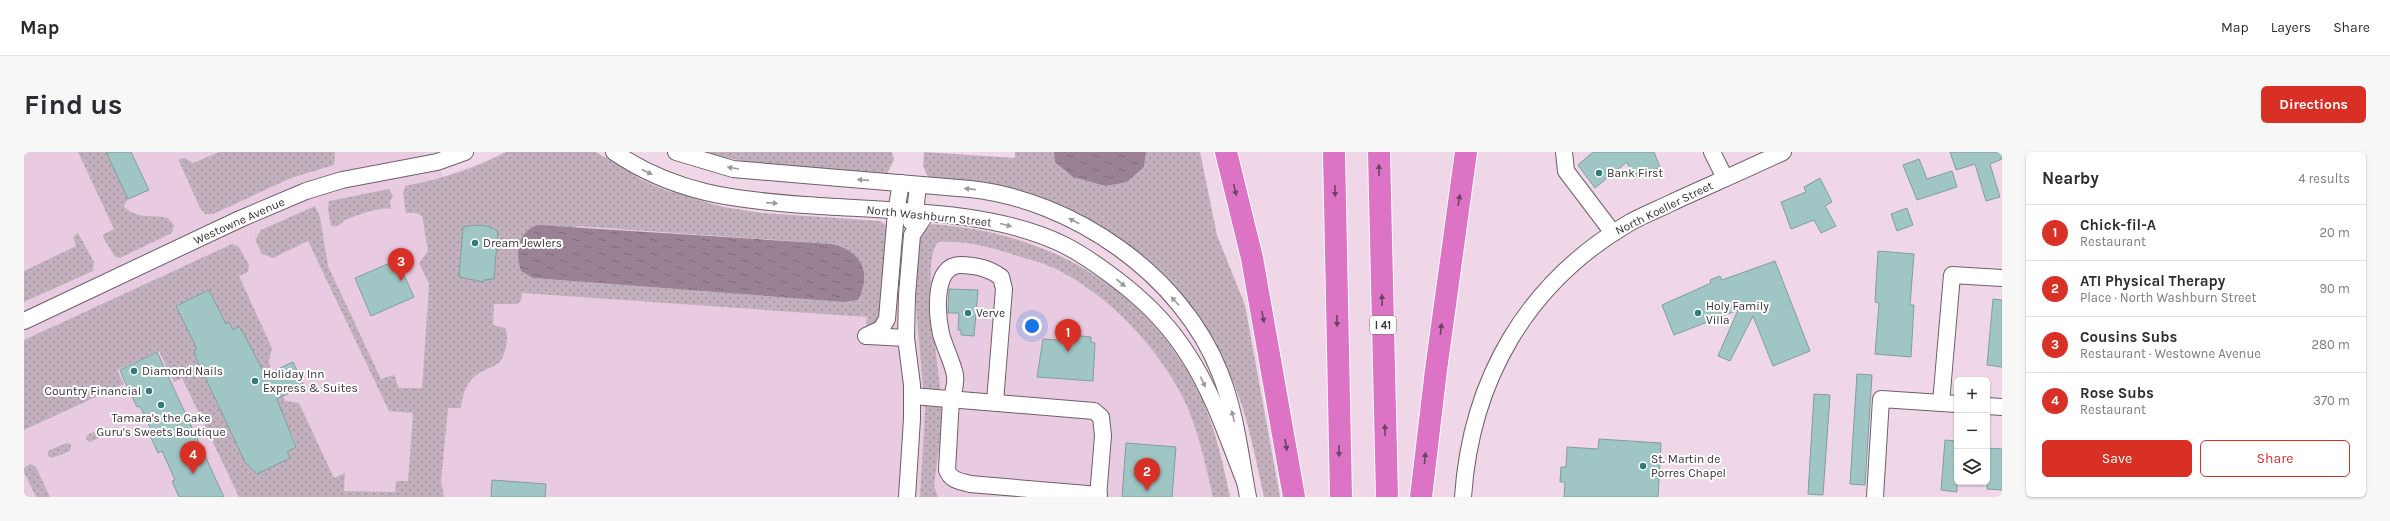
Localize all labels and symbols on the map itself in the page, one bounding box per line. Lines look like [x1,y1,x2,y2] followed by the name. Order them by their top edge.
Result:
[1376,164,1383,176] one-way arrow
[727,165,739,171] one-way arrow
[1607,166,1663,180] place label: Bank First
[1594,168,1604,178] marker: Bank First
[641,169,653,175] one-way arrow
[857,177,869,184] one-way arrow
[1613,178,1715,238] street label: North Koeller Street
[1232,184,1238,196] one-way arrow
[1332,185,1338,198] one-way arrow
[964,186,976,193] one-way arrow
[1456,194,1462,207] one-way arrow
[191,195,287,247] street label: Westowne Avenue
[766,200,779,206] one-way arrow
[866,202,993,230] street label: North Washburn Street
[1068,218,1080,224] one-way arrow
[999,223,1012,229] one-way arrow
[483,236,562,250] place label: Dream Jewlers
[470,238,480,248] marker: Dream Jewlers
[388,248,414,281] pin: 3
[1115,278,1126,287] one-way arrow
[1379,293,1385,306] one-way arrow
[1171,296,1180,306] one-way arrow
[1706,299,1769,327] place label: Holy Family Villa
[976,306,1005,320] place label: Verve
[963,308,973,318] marker: Verve
[1693,308,1703,318] marker: Holy Family Villa
[1261,311,1267,323] one-way arrow
[1334,315,1340,328] one-way arrow
[1022,316,1042,336] your location
[1370,316,1396,334] road number: I 41
[1055,319,1081,352] pin: 1
[1438,323,1444,335] one-way arrow
[142,364,223,378] place label: Diamond Nails
[129,366,139,376] marker: Diamond Nails
[263,367,358,395] place label: Holiday Inn Express & Suites
[250,376,260,386] marker: Holiday Inn Express & Suites
[1200,376,1206,388] one-way arrow
[45,384,141,398] place label: Country Financial
[144,386,154,396] marker: Country Financial
[156,400,166,410] marker: Tamara's the Cake Guru's Sweets Boutique
[1230,410,1236,422] one-way arrow
[96,411,226,439] place label: Tamara's the Cake Guru's Sweets Boutique
[1382,423,1388,436] one-way arrow
[1283,439,1289,451] one-way arrow
[180,441,206,474] pin: 4
[1336,445,1343,457] one-way arrow
[1422,452,1429,464] one-way arrow
[1651,452,1726,480] place label: St. Martin de Porres Chapel
[1134,458,1160,491] pin: 2
[1638,461,1648,471] marker: St. Martin de Porres Chapel

